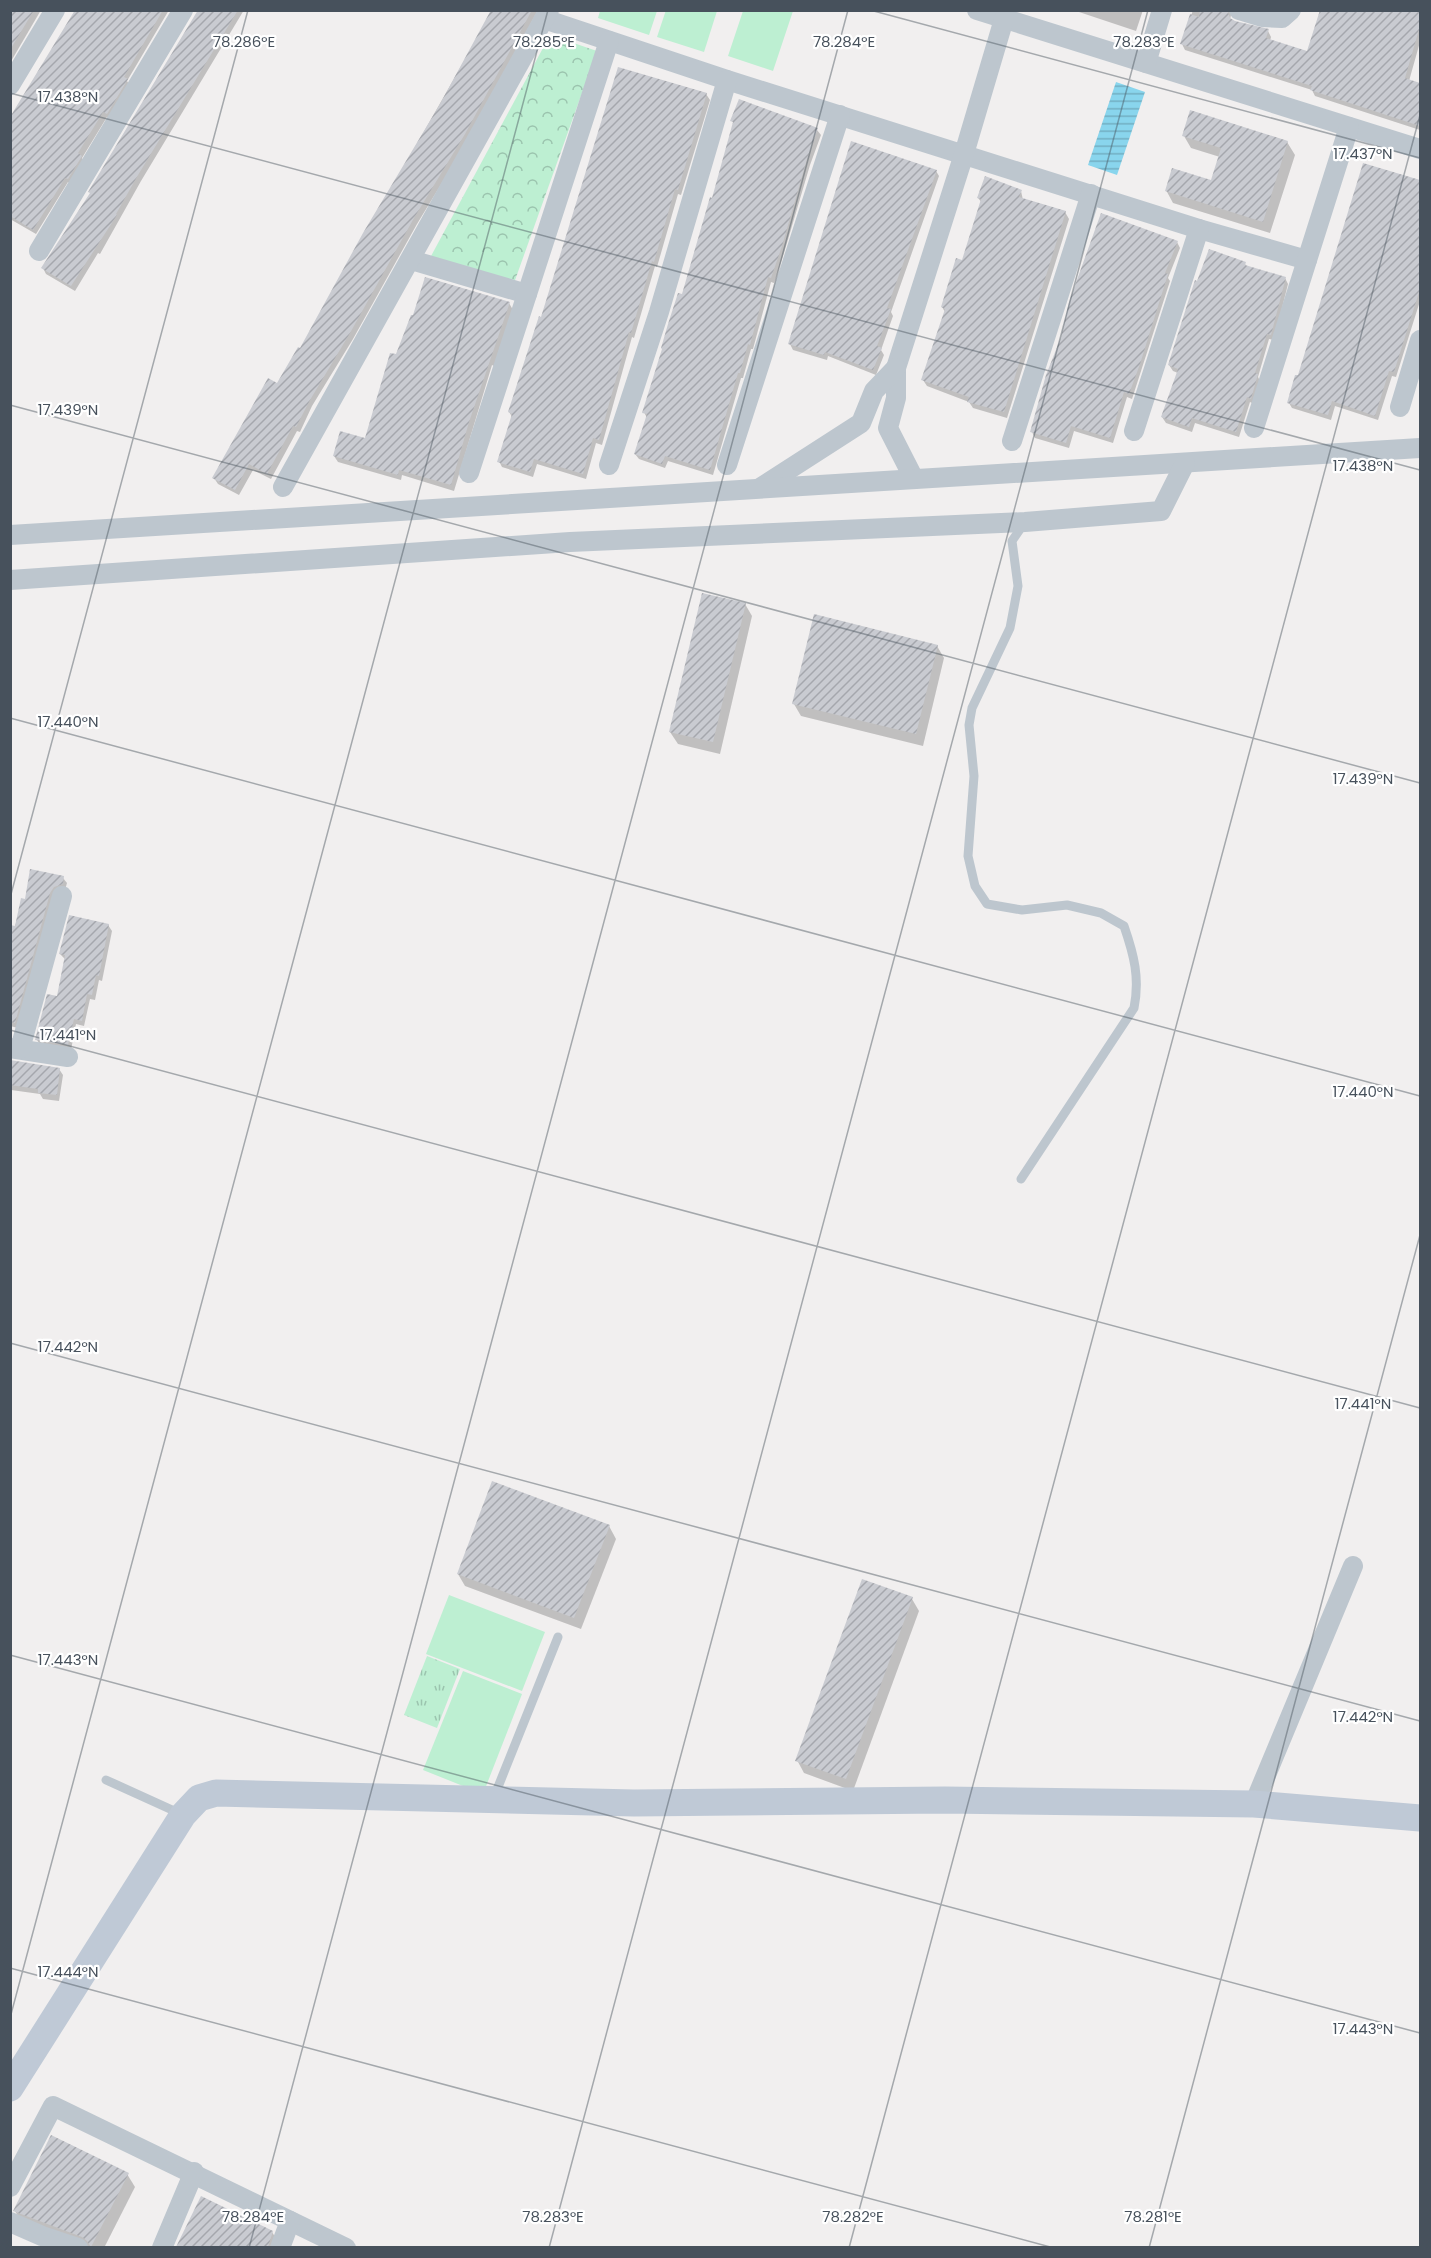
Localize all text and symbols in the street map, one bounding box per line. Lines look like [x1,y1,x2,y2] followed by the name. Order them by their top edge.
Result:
[213,31,275,52] text: 78.286°E
[513,31,575,52] text: 78.285°E
[813,31,875,52] text: 78.284°E
[1113,31,1175,52] text: 78.283°E
[38,86,98,107] text: 17.438°N
[1333,143,1393,164] text: 17.437°N
[38,399,98,420] text: 17.439°N
[1333,455,1393,476] text: 17.438°N
[37,711,99,732] text: 17.440°N
[1333,768,1393,789] text: 17.439°N
[40,1024,96,1045] text: 17.441°N
[1332,1081,1394,1102] text: 17.440°N
[38,1336,98,1357] text: 17.442°N
[1335,1393,1391,1414] text: 17.441°N
[38,1649,98,1670] text: 17.443°N
[1333,1706,1393,1727] text: 17.442°N
[37,1961,99,1982] text: 17.444°N
[1333,2018,1393,2039] text: 17.443°N
[222,2206,284,2227] text: 78.284°E
[522,2206,584,2227] text: 78.283°E
[822,2206,884,2227] text: 78.282°E
[1124,2206,1182,2227] text: 78.281°E

